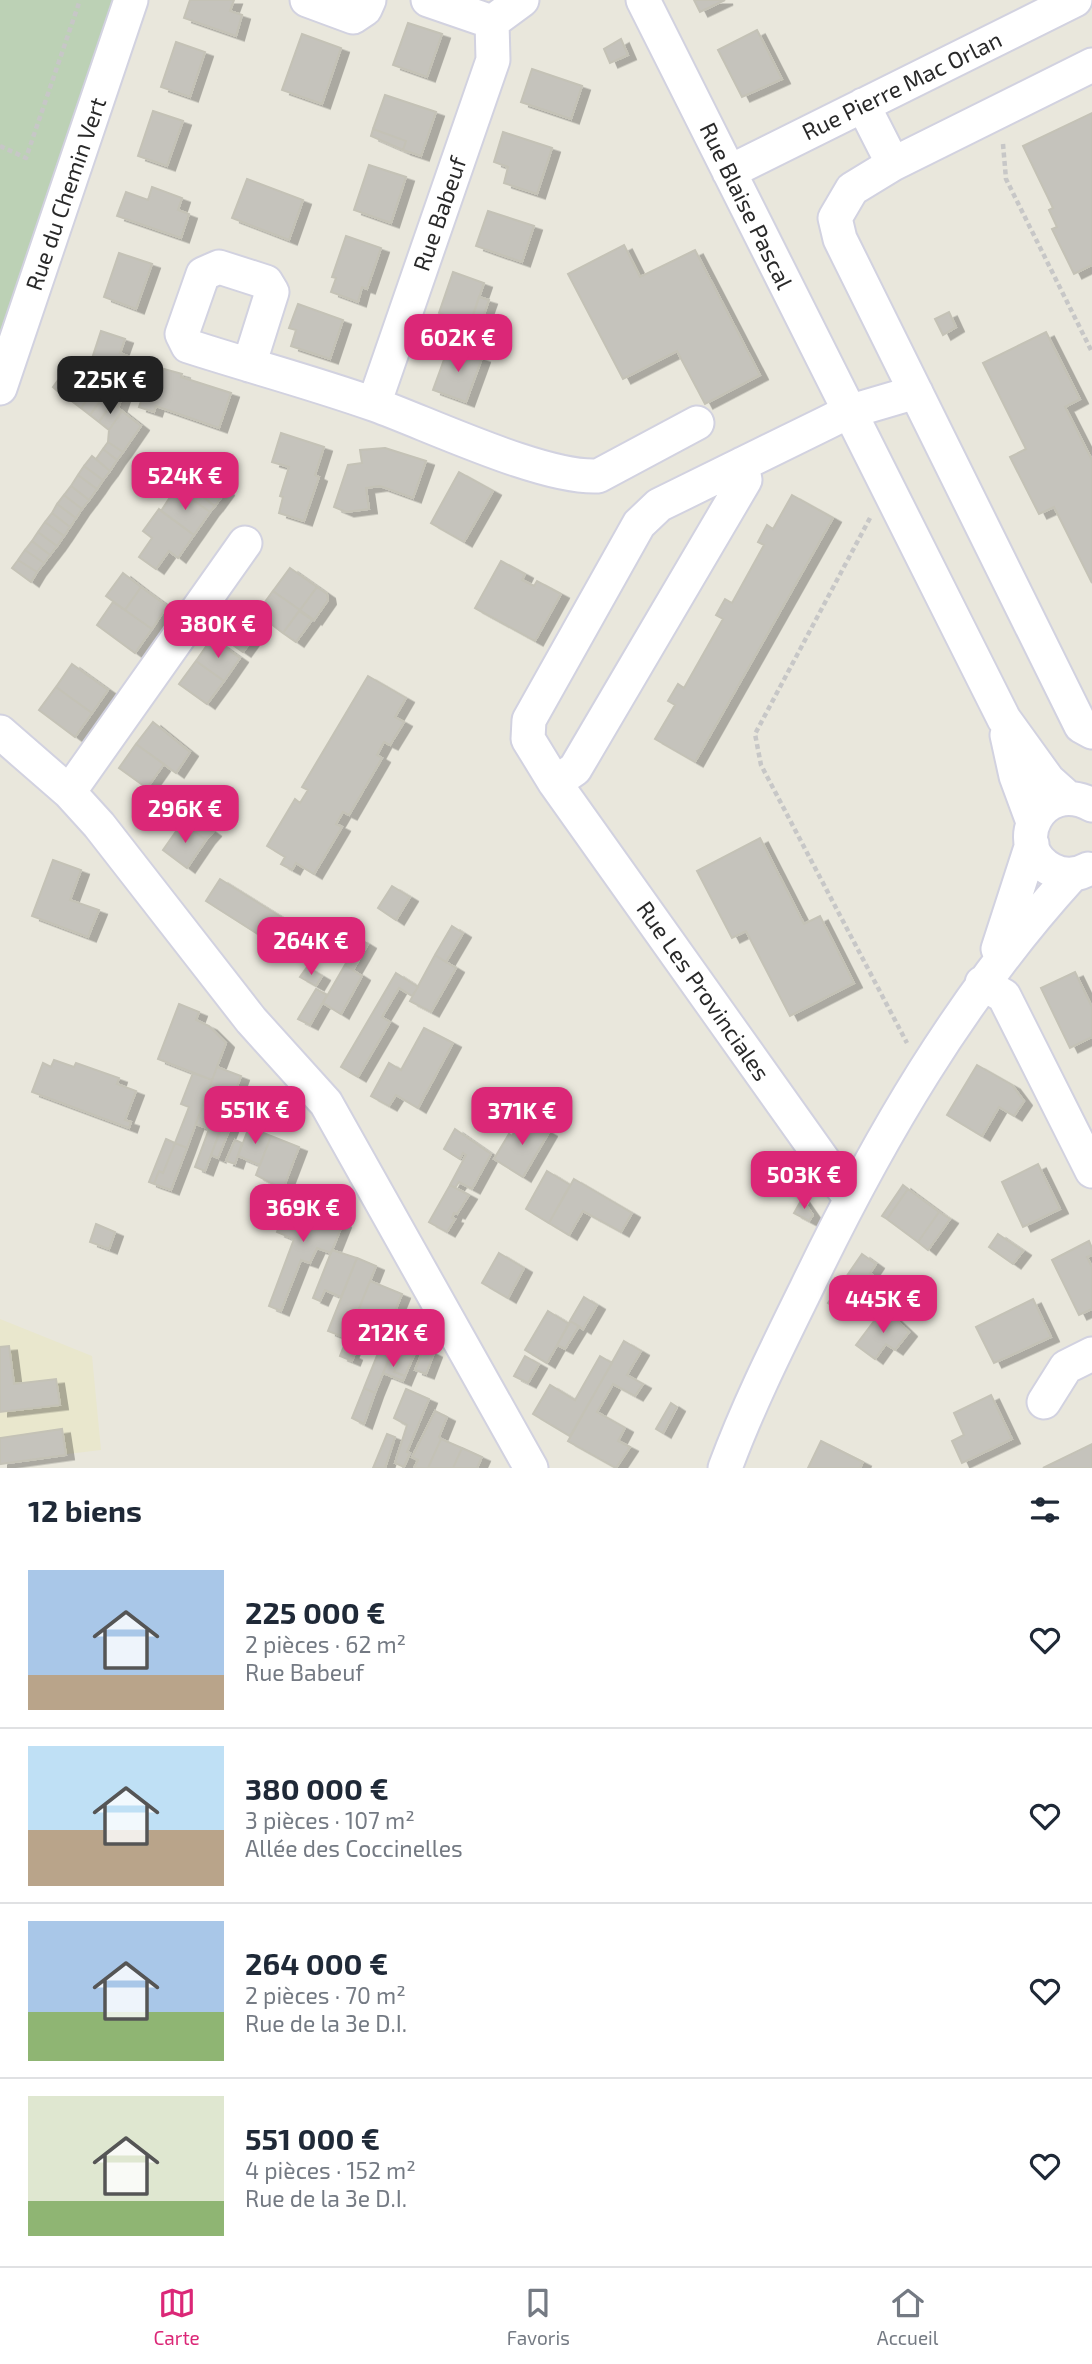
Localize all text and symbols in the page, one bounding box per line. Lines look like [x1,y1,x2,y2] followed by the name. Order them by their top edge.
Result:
[797,25,1006,146] street label: Rue Pierre Mac Orlan
[19,93,111,294] street label: Rue du Chemin Vert
[694,118,799,294] street label: Rue Blaise Pascal
[406,152,472,274] street label: Rue Babeuf
[401,314,515,374] pin: 602K €
[420,323,496,351] text: 602K €
[53,356,167,416] pin: 225K €
[73,365,147,393] text: 225K €
[128,452,242,512] pin: 524K €
[148,461,222,489] text: 524K €
[161,600,275,660] pin: 380K €
[180,609,256,637] text: 380K €
[128,786,242,845] pin: 296K €
[148,794,222,822] text: 296K €
[631,895,776,1086] street label: Rue Les Provinciales
[254,918,368,977] pin: 264K €
[273,926,349,954] text: 264K €
[198,1086,312,1146] pin: 551K €
[465,1088,579,1147] pin: 371K €
[220,1095,290,1123] text: 551K €
[487,1096,557,1124] text: 371K €
[747,1152,861,1211] pin: 503K €
[767,1160,841,1188] text: 503K €
[246,1184,360,1244] pin: 369K €
[266,1193,340,1221] text: 369K €
[826,1276,940,1335] pin: 445K €
[845,1284,921,1312] text: 445K €
[336,1310,450,1369] pin: 212K €
[358,1318,428,1346] text: 212K €
[1026,1491,1064,1529] icon: filters
[28,1492,142,1528] text: 12 biens
[245,1594,385,1630] text: 225 000 €
[84,1598,168,1682] icon: home
[1026,1621,1064,1659] icon: heart
[245,1630,406,1658] text: 2 pièces · 62 m²
[245,1658,364,1686] text: Rue Babeuf
[245,1770,389,1806] text: 380 000 €
[84,1774,168,1858] icon: home
[1026,1797,1064,1835] icon: heart
[245,1806,415,1834] text: 3 pièces · 107 m²
[245,1834,463,1862] text: Allée des Coccinelles
[245,1945,388,1981] text: 264 000 €
[84,1949,168,2033] icon: home
[1026,1972,1064,2010] icon: heart
[245,1981,406,2009] text: 2 pièces · 70 m²
[245,2009,407,2037] text: Rue de la 3e D.I.
[245,2120,380,2156] text: 551 000 €
[84,2124,168,2208] icon: home
[1026,2147,1064,2185] icon: heart
[245,2156,416,2184] text: 4 pièces · 152 m²
[245,2184,407,2212] text: Rue de la 3e D.I.
[154,2284,200,2349] tab: Carte
[507,2284,570,2349] tab: Favoris
[877,2284,938,2349] tab: Accueil

